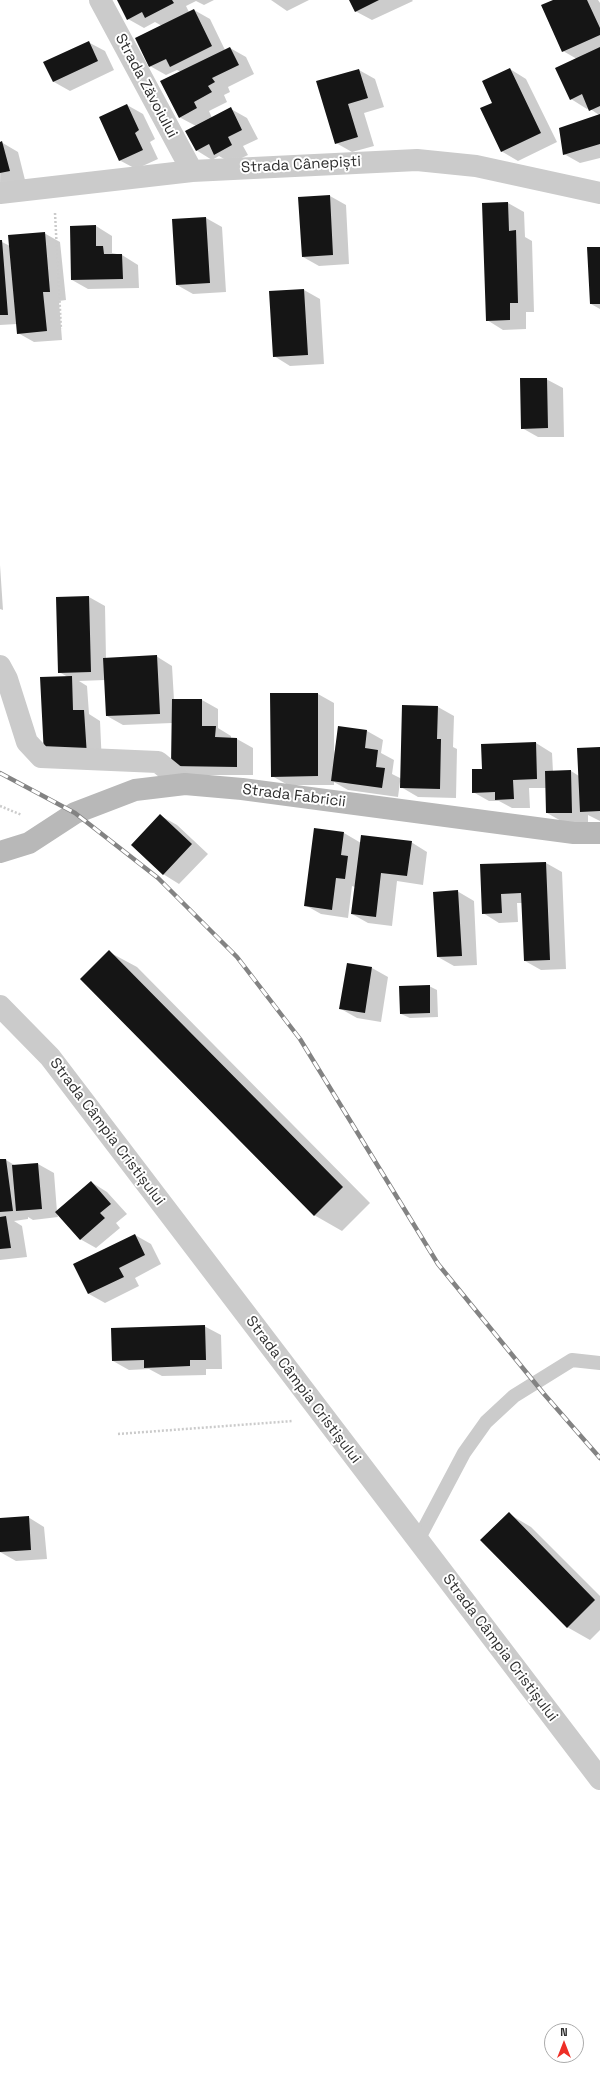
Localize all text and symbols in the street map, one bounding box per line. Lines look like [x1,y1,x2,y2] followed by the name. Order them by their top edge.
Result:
[111,31,181,141] street label: Strada Zăvoiului
[241,153,361,177] street label: Strada Cânepiști
[241,781,347,811] street label: Strada Fabricii
[46,1055,168,1209] street label: Strada Câmpia Cristișului
[242,1313,364,1467] street label: Strada Câmpia Cristișului
[439,1571,561,1725] street label: Strada Câmpia Cristișului
[544,2023,584,2063] north arrow
[560,2025,568,2039] text: N

